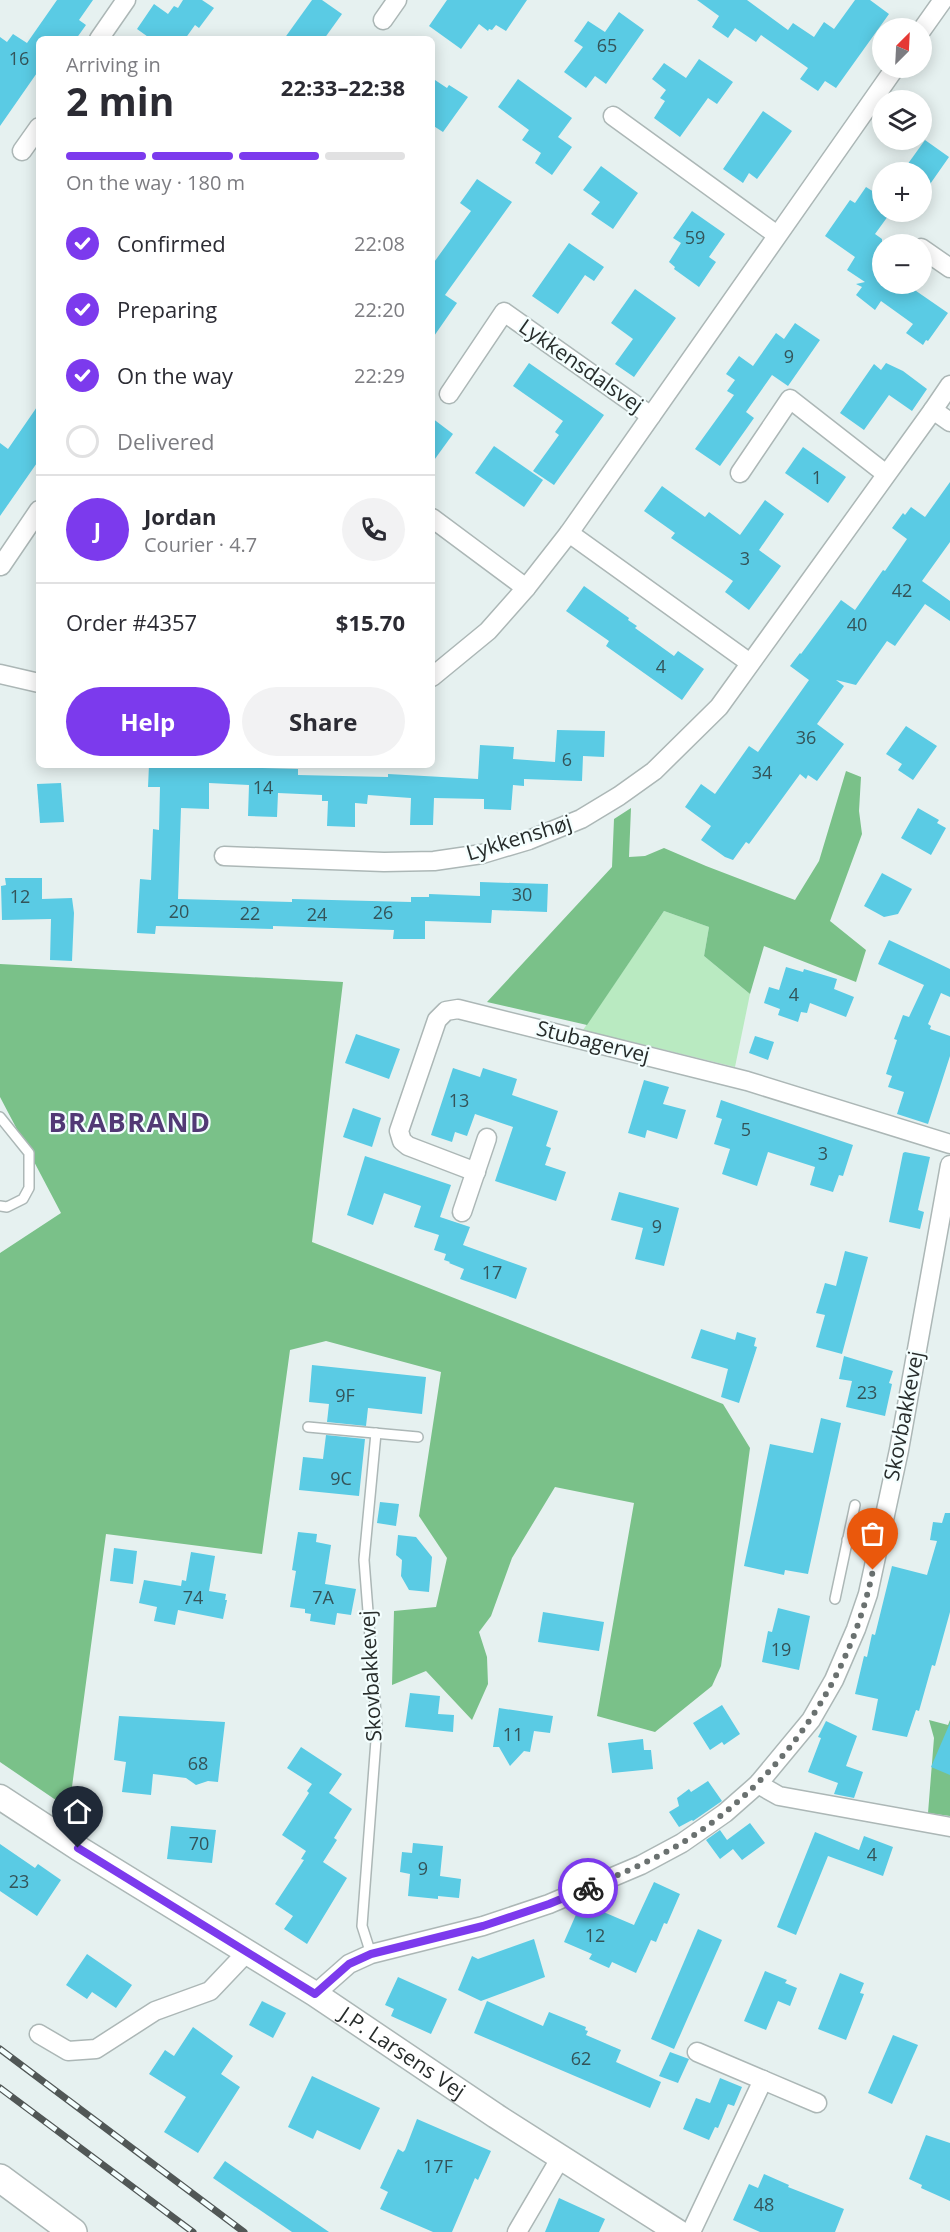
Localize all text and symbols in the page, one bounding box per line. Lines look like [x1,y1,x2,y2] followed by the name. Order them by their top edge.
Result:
[872,18,932,78] north arrow
[872,18,932,294] map controls
[597,33,617,57] house number: 65
[9,46,29,70] house number: 16
[66,51,161,78] text: Arriving in
[281,72,405,102] text: 22:33–22:38
[66,74,174,127] text: 2 min
[872,90,932,150] button: layers
[872,162,932,222] button: +
[66,169,245,196] text: On the way · 180 m
[685,225,705,249] house number: 59
[66,227,99,260] icon: check
[117,228,226,258] text: Confirmed
[354,230,405,257] text: 22:08
[872,234,932,294] button: −
[66,293,99,326] icon: check
[117,294,217,324] text: Preparing
[354,296,405,323] text: 22:20
[514,312,649,418] street label: Lykkensdalsvej
[784,344,794,368] house number: 9
[66,359,99,392] icon: check
[117,360,233,390] text: On the way
[354,362,405,389] text: 22:29
[117,426,215,456] text: Delivered
[812,465,822,489] house number: 1
[342,498,405,561] button: phone
[144,501,217,531] text: Jordan
[94,514,101,544] text: J
[144,531,257,558] text: Courier · 4.7
[740,546,750,570] house number: 3
[892,578,912,602] house number: 42
[66,607,197,637] text: Order #4357
[336,607,405,637] text: $15.70
[847,612,867,636] house number: 40
[656,654,666,678] house number: 4
[66,687,230,756] button: Help
[242,687,405,756] button: Share
[796,725,816,749] house number: 36
[562,747,572,771] house number: 6
[752,760,772,784] house number: 34
[253,775,273,799] house number: 14
[462,808,575,866] street label: Lykkenshøj
[512,882,532,906] house number: 30
[10,884,30,908] house number: 12
[169,899,189,923] house number: 20
[373,900,393,924] house number: 26
[240,901,260,925] house number: 22
[307,902,327,926] house number: 24
[789,982,799,1006] house number: 4
[534,1013,653,1069] street label: Stubagervej
[449,1088,469,1112] house number: 13
[48,1103,212,1140] district label: BRABRAND
[741,1117,751,1141] house number: 5
[818,1141,828,1165] house number: 3
[652,1214,662,1238] house number: 9
[482,1260,502,1284] house number: 17
[877,1349,929,1483] street label: Skovbakkevej
[857,1380,877,1404] house number: 23
[335,1383,355,1407] house number: 9F
[330,1466,352,1490] house number: 9C
[847,1508,898,1570] pin
[856,1517,889,1550] icon: bag
[183,1585,203,1609] house number: 74
[312,1585,334,1609] house number: 7A
[353,1610,387,1743] street label: Skovbakkevej
[771,1637,791,1661] house number: 19
[503,1722,523,1746] house number: 11
[188,1751,208,1775] house number: 68
[52,1786,103,1848] pin
[61,1795,94,1828] icon: home
[189,1831,209,1855] house number: 70
[867,1842,877,1866] house number: 4
[418,1856,428,1880] house number: 9
[558,1858,618,1918] courier
[9,1869,29,1893] house number: 23
[572,1872,605,1905] icon: bike
[585,1923,605,1947] house number: 12
[333,1999,471,2104] street label: J.P. Larsens Vej
[571,2046,591,2070] house number: 62
[423,2154,453,2178] house number: 17F
[754,2192,774,2216] house number: 48

